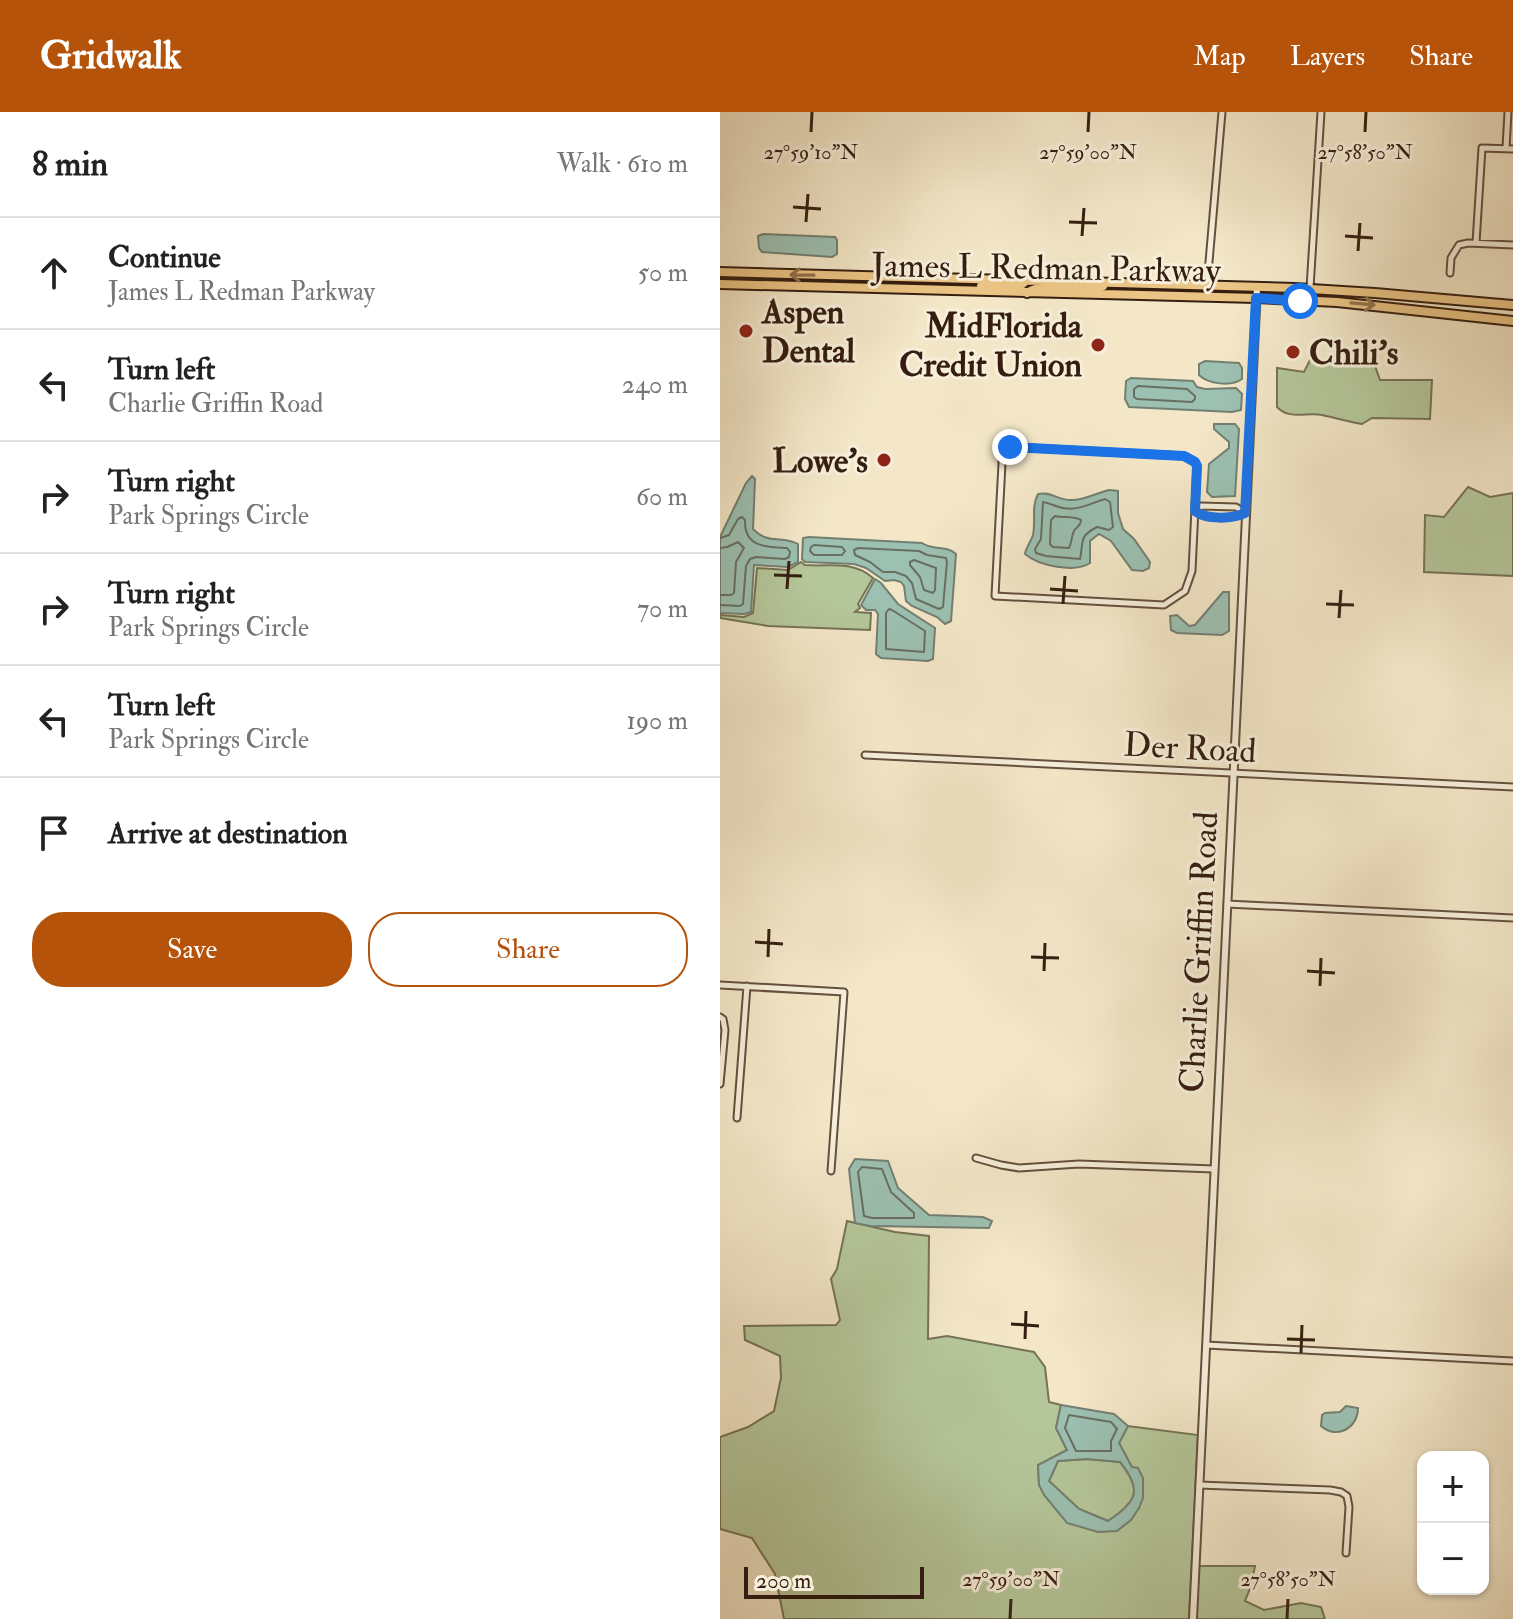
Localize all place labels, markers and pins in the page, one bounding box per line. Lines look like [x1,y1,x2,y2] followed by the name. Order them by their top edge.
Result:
[760,291,855,373] place label: Aspen Dental
[899,305,1083,387] place label: MidFlorida Credit Union
[737,322,755,340] marker: Aspen Dental
[1309,332,1399,375] place label: Chili's
[1089,336,1107,354] marker: MidFlorida Credit Union
[1284,343,1302,361] marker: Chili's
[772,440,868,483] place label: Lowe's
[875,451,893,469] marker: Lowe's

